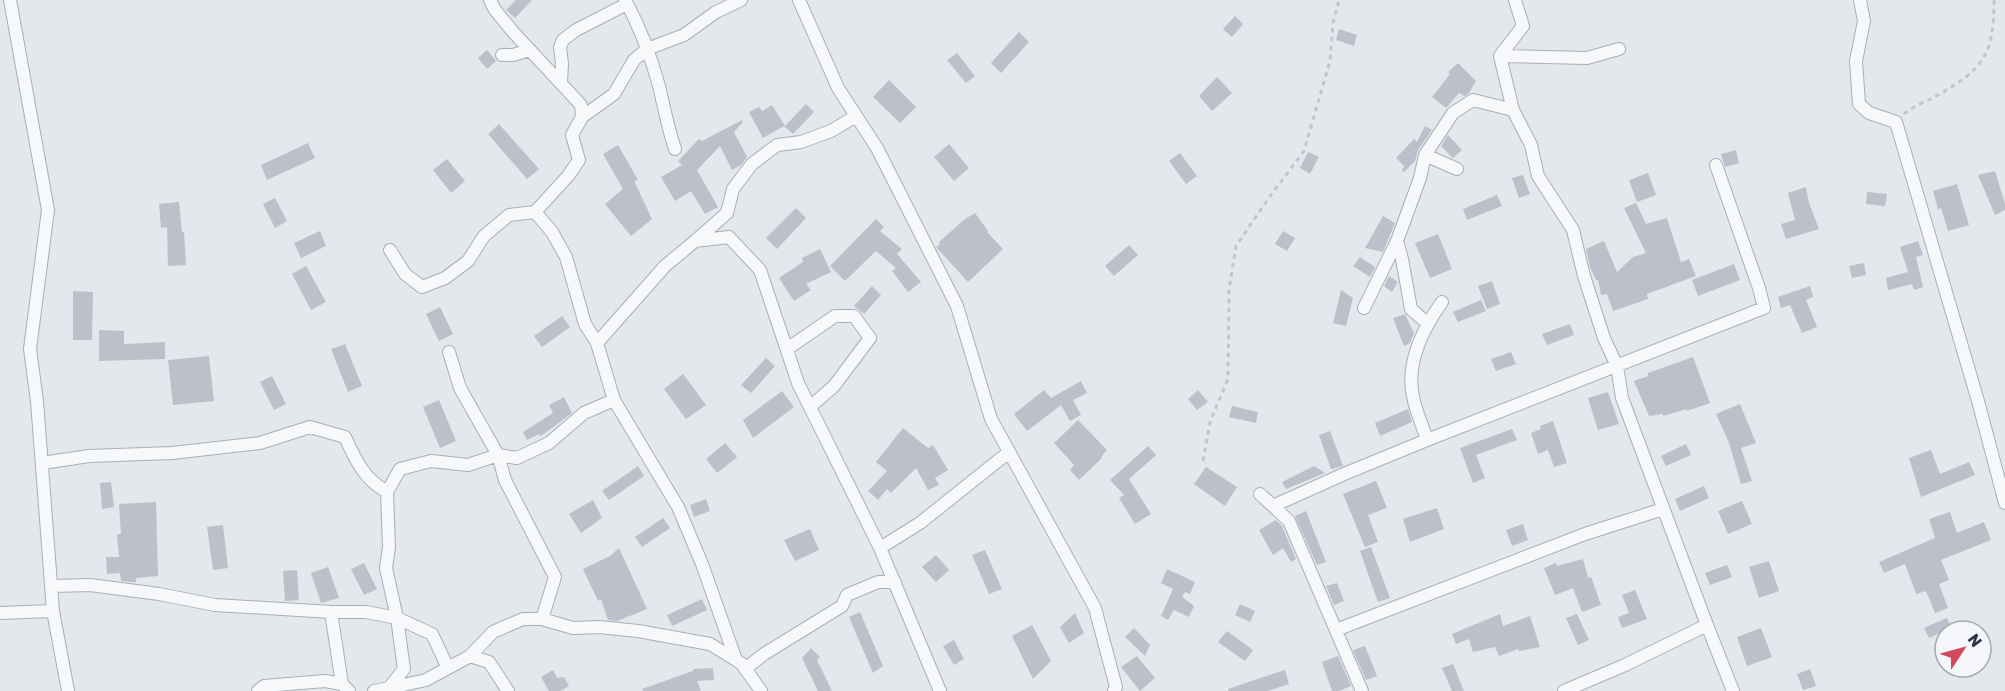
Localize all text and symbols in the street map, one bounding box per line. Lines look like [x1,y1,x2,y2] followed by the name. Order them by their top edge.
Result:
[1933,619,1993,679] north arrow
[1964,630,1986,651] text: N

